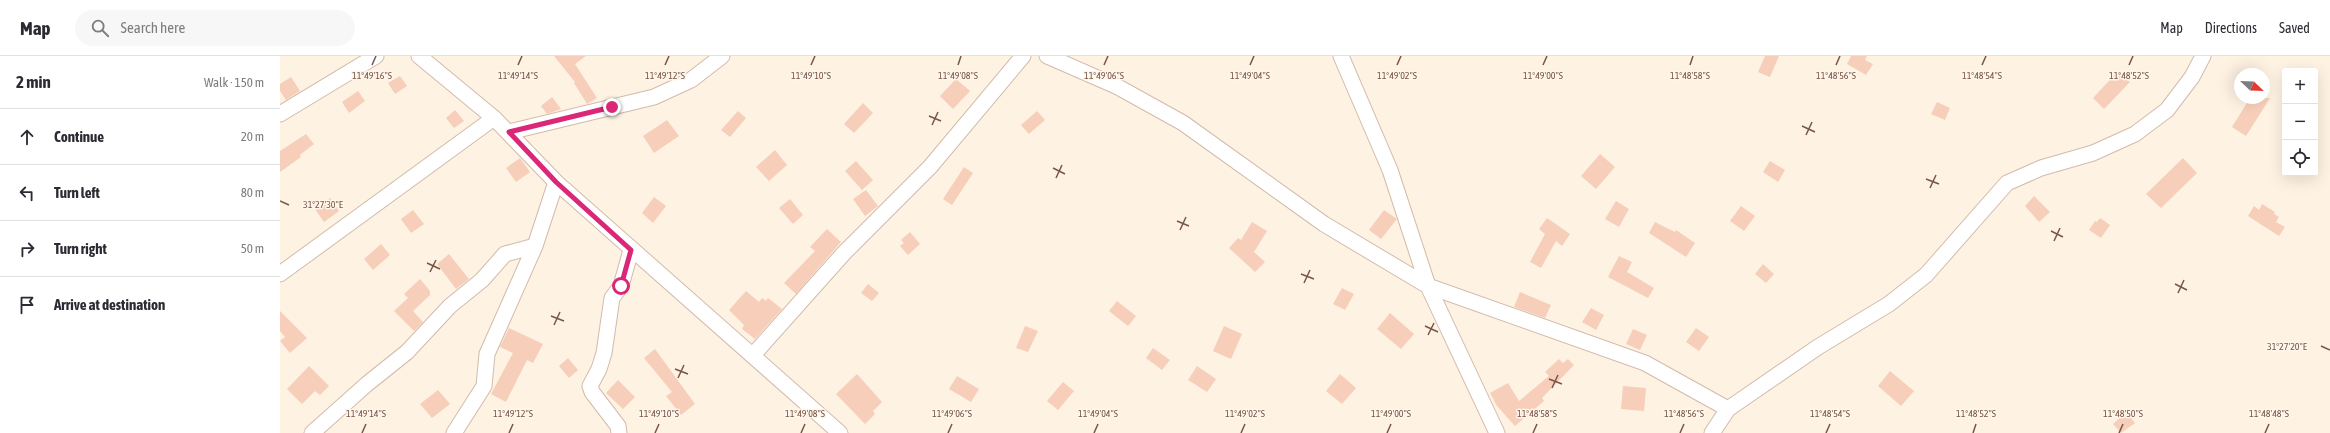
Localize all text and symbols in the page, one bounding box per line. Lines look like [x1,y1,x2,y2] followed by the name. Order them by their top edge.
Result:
[75,10,355,46] search box
[20,17,51,39] text: Map
[89,17,111,39] icon: search
[121,19,185,36] text: Search here
[2160,20,2183,36] text: Map
[2205,20,2257,36] text: Directions
[2279,20,2310,36] text: Saved
[2234,68,2270,104] north arrow
[2282,68,2318,176] map controls
[2282,68,2318,104] button: +
[352,70,392,81] text: 11°49'16"S
[498,70,538,81] text: 11°49'14"S
[645,70,685,81] text: 11°49'12"S
[791,70,831,81] text: 11°49'10"S
[938,70,978,81] text: 11°49'08"S
[1084,70,1124,81] text: 11°49'06"S
[1230,70,1270,81] text: 11°49'04"S
[1377,70,1417,81] text: 11°49'02"S
[1523,70,1563,81] text: 11°49'00"S
[1670,70,1710,81] text: 11°48'58"S
[1816,70,1856,81] text: 11°48'56"S
[1962,70,2002,81] text: 11°48'54"S
[2109,70,2149,81] text: 11°48'52"S
[16,72,51,92] text: 2 min
[204,75,264,90] text: Walk · 150 m
[603,98,621,116] route end
[2282,104,2318,140] button: −
[16,126,38,148] icon: ahead
[54,128,104,145] text: Continue
[241,129,264,144] text: 20 m
[2282,140,2318,176] button: locate
[16,182,38,204] icon: left
[54,184,100,201] text: Turn left
[241,185,264,200] text: 80 m
[303,199,344,210] text: 31°27'30"E
[16,238,38,260] icon: right
[54,240,107,257] text: Turn right
[241,241,264,256] text: 50 m
[612,277,630,295] route start
[16,294,38,316] icon: arrive
[54,296,165,313] text: Arrive at destination
[2267,341,2308,352] text: 31°27'20"E
[346,408,386,419] text: 11°49'14"S
[493,408,533,419] text: 11°49'12"S
[639,408,679,419] text: 11°49'10"S
[785,408,825,419] text: 11°49'08"S
[932,408,972,419] text: 11°49'06"S
[1078,408,1118,419] text: 11°49'04"S
[1225,408,1265,419] text: 11°49'02"S
[1371,408,1411,419] text: 11°49'00"S
[1517,408,1557,419] text: 11°48'58"S
[1664,408,1704,419] text: 11°48'56"S
[1810,408,1850,419] text: 11°48'54"S
[1956,408,1996,419] text: 11°48'52"S
[2103,408,2143,419] text: 11°48'50"S
[2249,408,2289,419] text: 11°48'48"S

